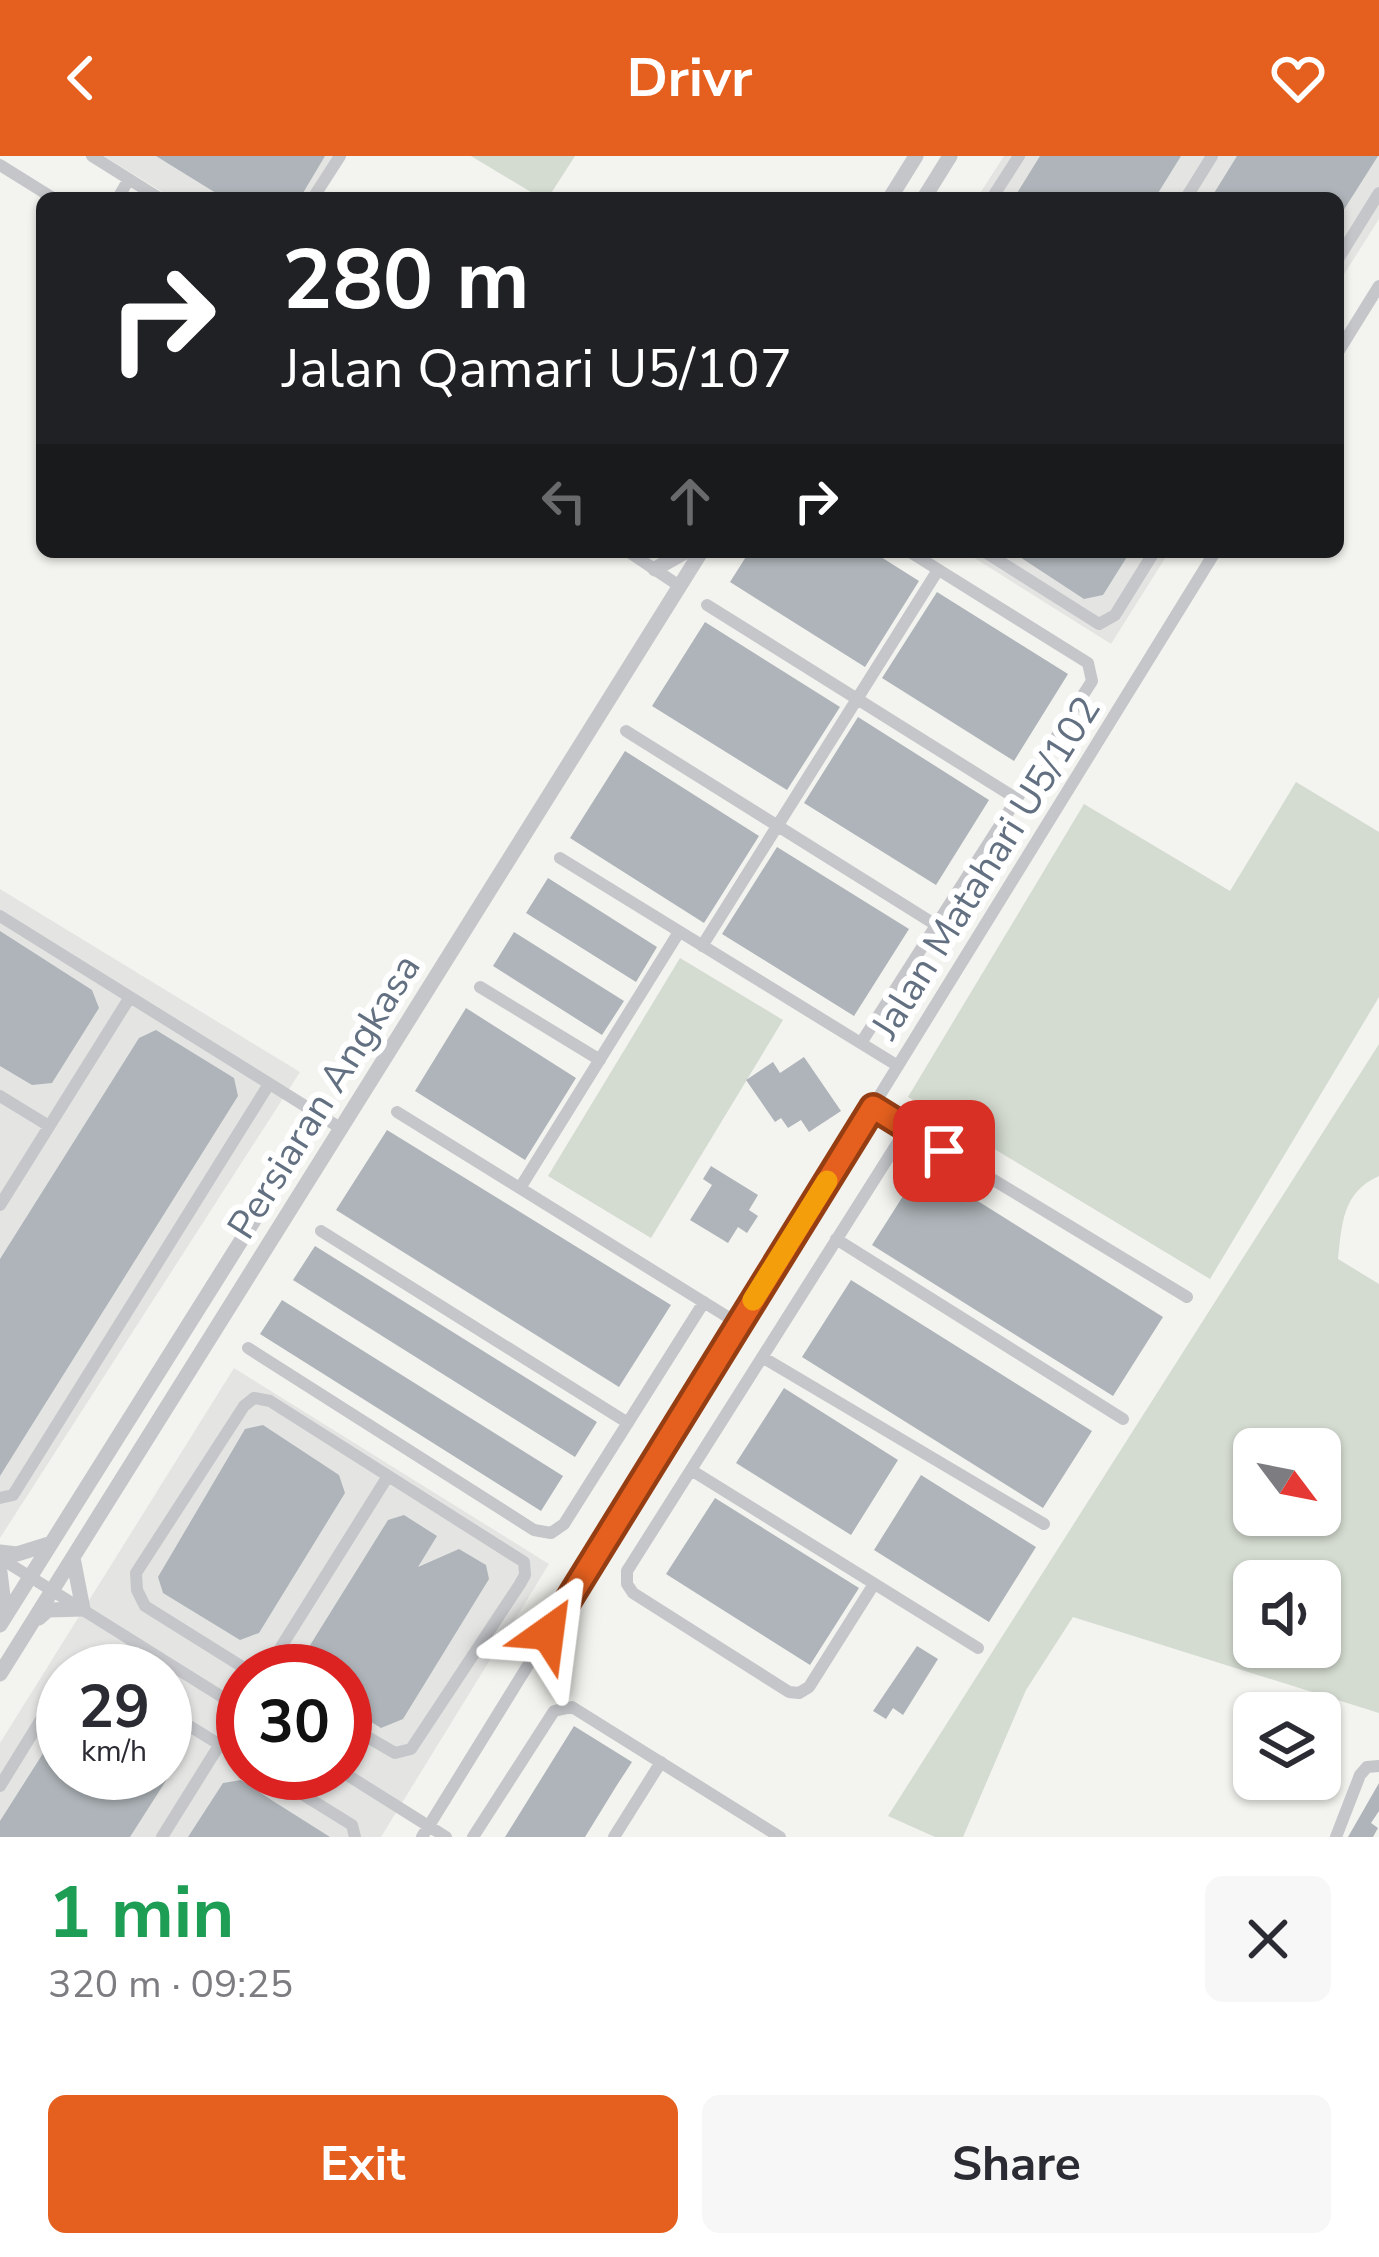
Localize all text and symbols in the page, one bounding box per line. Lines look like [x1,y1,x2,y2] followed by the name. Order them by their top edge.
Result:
[627,41,752,115] text: Drivr
[48,45,114,111] icon: back
[1265,45,1331,111] icon: heart
[282,223,530,338] text: 280 m
[84,240,240,396] icon: right
[282,332,792,406] text: Jalan Qamari U5/107
[531,468,597,534] icon: left
[657,468,723,534] icon: ahead
[783,468,849,534] icon: right
[859,686,1113,1050] street label: Jalan Matahari U5/102
[215,944,433,1249] street label: Persiaran Angkasa
[893,1100,995,1202] pin
[911,1118,977,1184] icon: arrive
[1233,1428,1341,1536] north arrow
[1233,1428,1341,1800] map controls
[1233,1560,1341,1668] button: sound
[485,1570,611,1696] position arrow
[216,1644,372,1800] speed limit sign: 30
[78,1666,150,1748] text: 29
[1233,1692,1341,1800] button: layers
[81,1731,147,1772] text: km/h
[48,1864,234,1962] text: 1 min
[1205,1876,1331,2002] button: close
[48,1958,293,2011] text: 320 m · 09:25
[48,2095,678,2233] button: Exit
[702,2095,1331,2233] button: Share

